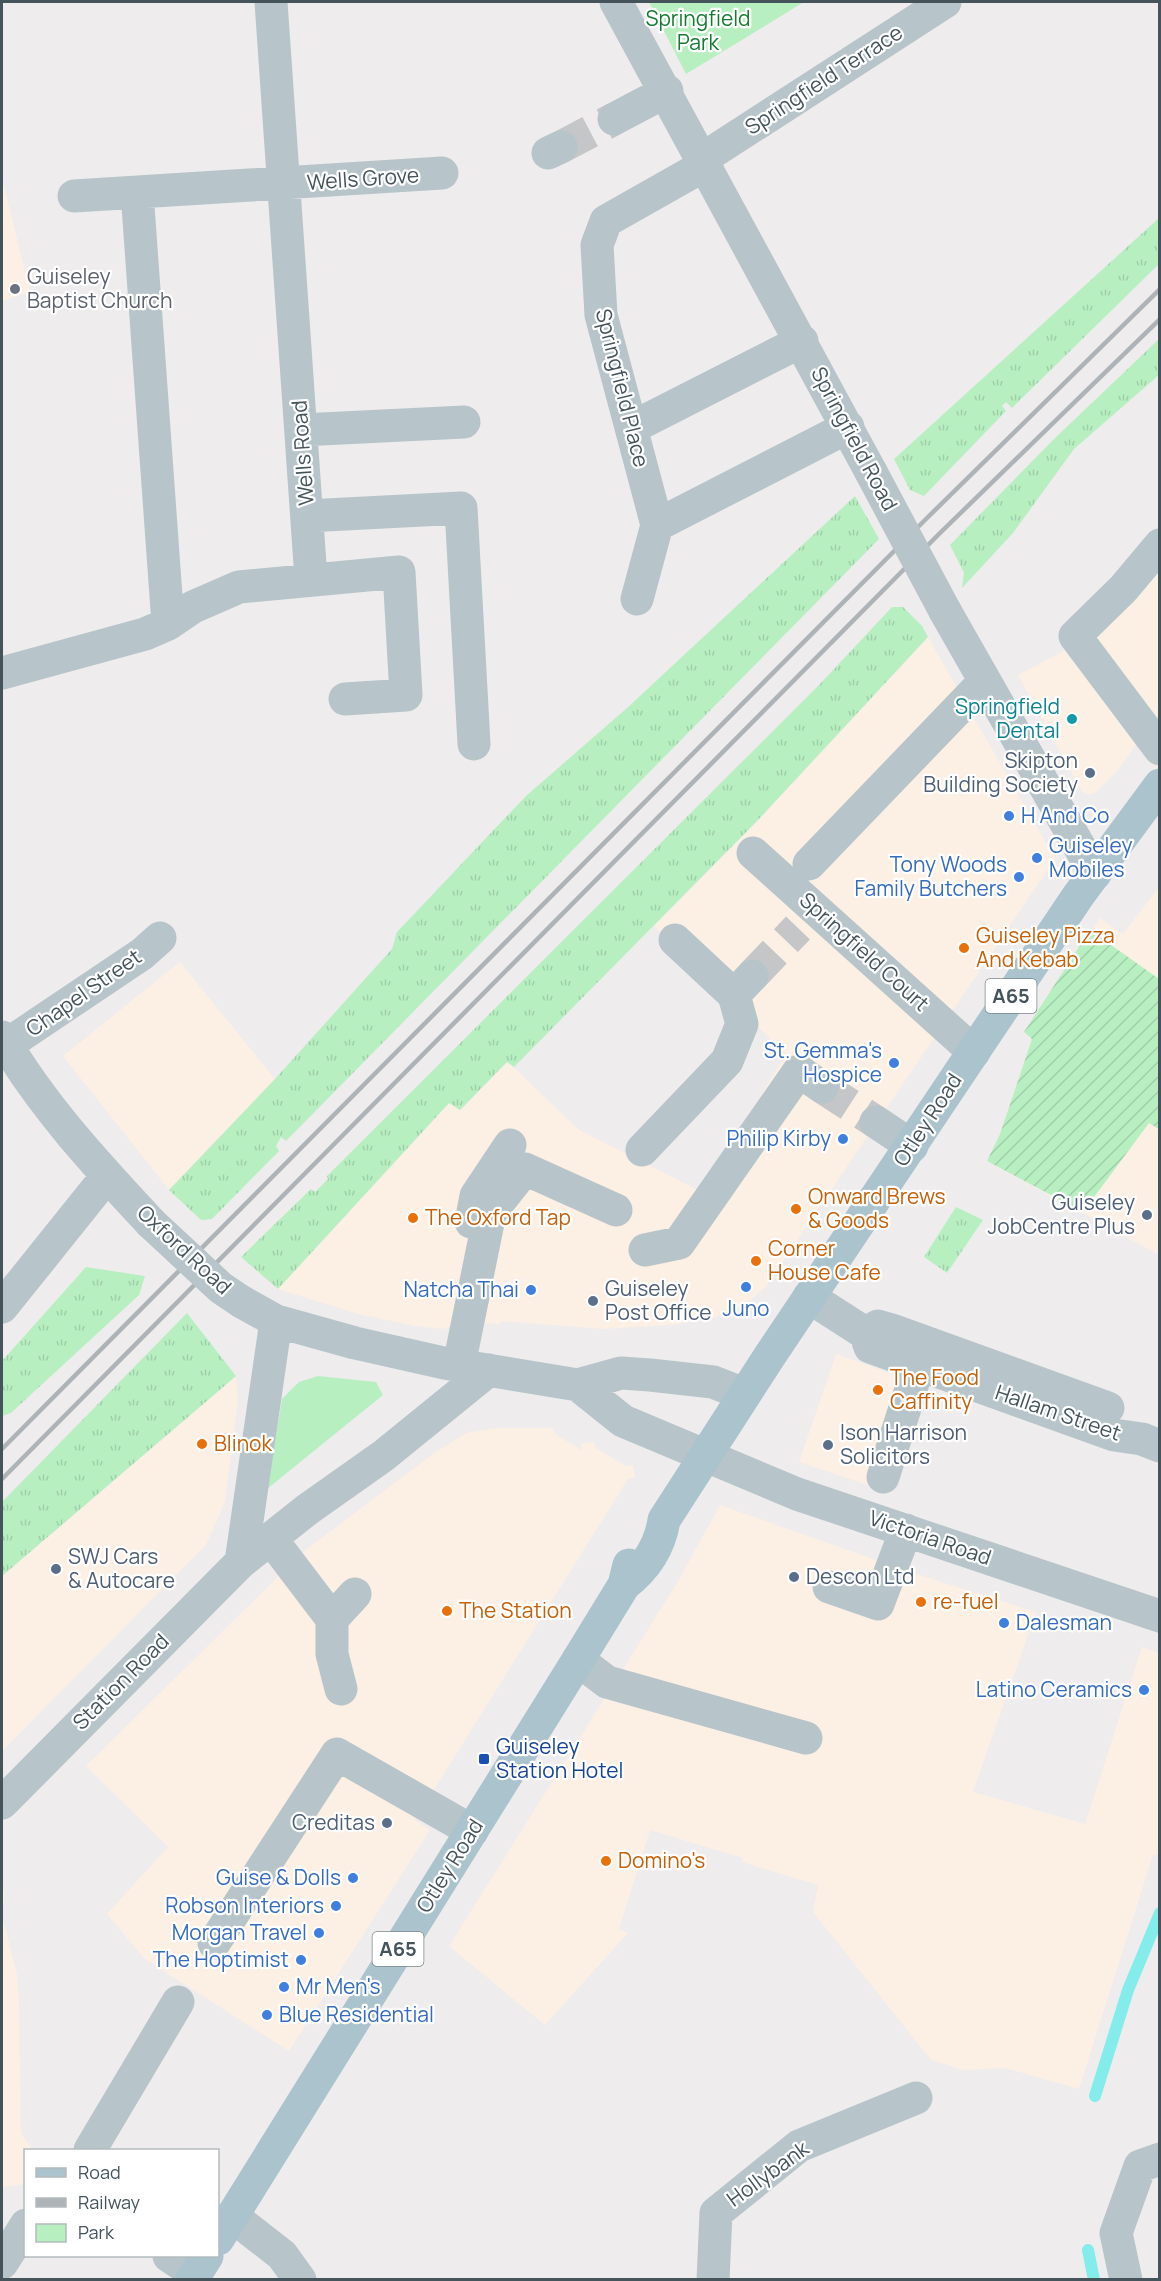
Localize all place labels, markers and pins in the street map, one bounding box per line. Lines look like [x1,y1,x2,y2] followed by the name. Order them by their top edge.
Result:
[27,262,172,314] place label: Guiseley Baptist Church
[8,282,22,296] marker: Guiseley Baptist Church
[955,692,1060,744] place label: Springfield Dental
[1065,712,1079,726] marker: Springfield Dental
[923,746,1078,798] place label: Skipton Building Society
[1083,766,1097,780] marker: Skipton Building Society
[1021,801,1109,829] place label: H And Co
[1002,809,1016,823] marker: H And Co
[1049,831,1133,883] place label: Guiseley Mobiles
[854,850,1007,902] place label: Tony Woods Family Butchers
[1030,851,1044,865] marker: Guiseley Mobiles
[1012,870,1026,884] marker: Tony Woods Family Butchers
[976,921,1115,973] place label: Guiseley Pizza And Kebab
[957,941,971,955] marker: Guiseley Pizza And Kebab
[764,1036,882,1088] place label: St. Gemma's Hospice
[887,1056,901,1070] marker: St. Gemma's Hospice
[727,1124,831,1152] place label: Philip Kirby
[836,1132,850,1146] marker: Philip Kirby
[808,1182,946,1234] place label: Onward Brews & Goods
[988,1188,1135,1240] place label: Guiseley JobCentre Plus
[789,1202,803,1216] marker: Onward Brews & Goods
[425,1203,571,1231] place label: The Oxford Tap
[1140,1208,1154,1222] marker: Guiseley JobCentre Plus
[406,1211,420,1225] marker: The Oxford Tap
[768,1234,881,1286] place label: Corner House Cafe
[749,1254,763,1268] marker: Corner House Cafe
[605,1274,711,1326] place label: Guiseley Post Office
[403,1275,519,1303] place label: Natcha Thai
[739,1280,753,1294] marker: Juno
[524,1283,538,1297] marker: Natcha Thai
[586,1294,600,1308] marker: Guiseley Post Office
[722,1294,770,1322] place label: Juno
[890,1363,979,1415] place label: The Food Caffinity
[871,1383,885,1397] marker: The Food Caffinity
[840,1418,967,1470] place label: Ison Harrison Solicitors
[214,1429,273,1457] place label: Blinok
[195,1437,209,1451] marker: Blinok
[821,1438,835,1452] marker: Ison Harrison Solicitors
[68,1542,175,1594] place label: SWJ Cars & Autocare
[49,1562,63,1576] marker: SWJ Cars & Autocare
[806,1562,914,1590] place label: Descon Ltd
[787,1570,801,1584] marker: Descon Ltd
[933,1587,999,1615] place label: re-fuel
[914,1595,928,1609] marker: re-fuel
[459,1596,572,1624] place label: The Station
[440,1604,454,1618] marker: The Station
[1016,1608,1112,1636] place label: Dalesman
[997,1616,1011,1630] marker: Dalesman
[976,1675,1132,1703] place label: Latino Ceramics
[1137,1683,1151,1697] marker: Latino Ceramics
[496,1732,623,1784] place label: Guiseley Station Hotel
[477,1752,491,1766] marker: Guiseley Station Hotel
[292,1808,375,1836] place label: Creditas
[380,1816,394,1830] marker: Creditas
[618,1846,705,1874] place label: Domino's
[599,1854,613,1868] marker: Domino's
[216,1863,341,1891] place label: Guise & Dolls
[346,1871,360,1885] marker: Guise & Dolls
[165,1891,324,1919] place label: Robson Interiors
[329,1899,343,1913] marker: Robson Interiors
[172,1918,307,1946] place label: Morgan Travel
[312,1926,326,1940] marker: Morgan Travel
[153,1945,289,1973] place label: The Hoptimist
[294,1953,308,1967] marker: The Hoptimist
[296,1972,381,2000] place label: Mr Men's
[277,1980,291,1994] marker: Mr Men's
[279,2000,434,2028] place label: Blue Residential
[260,2008,274,2022] marker: Blue Residential

